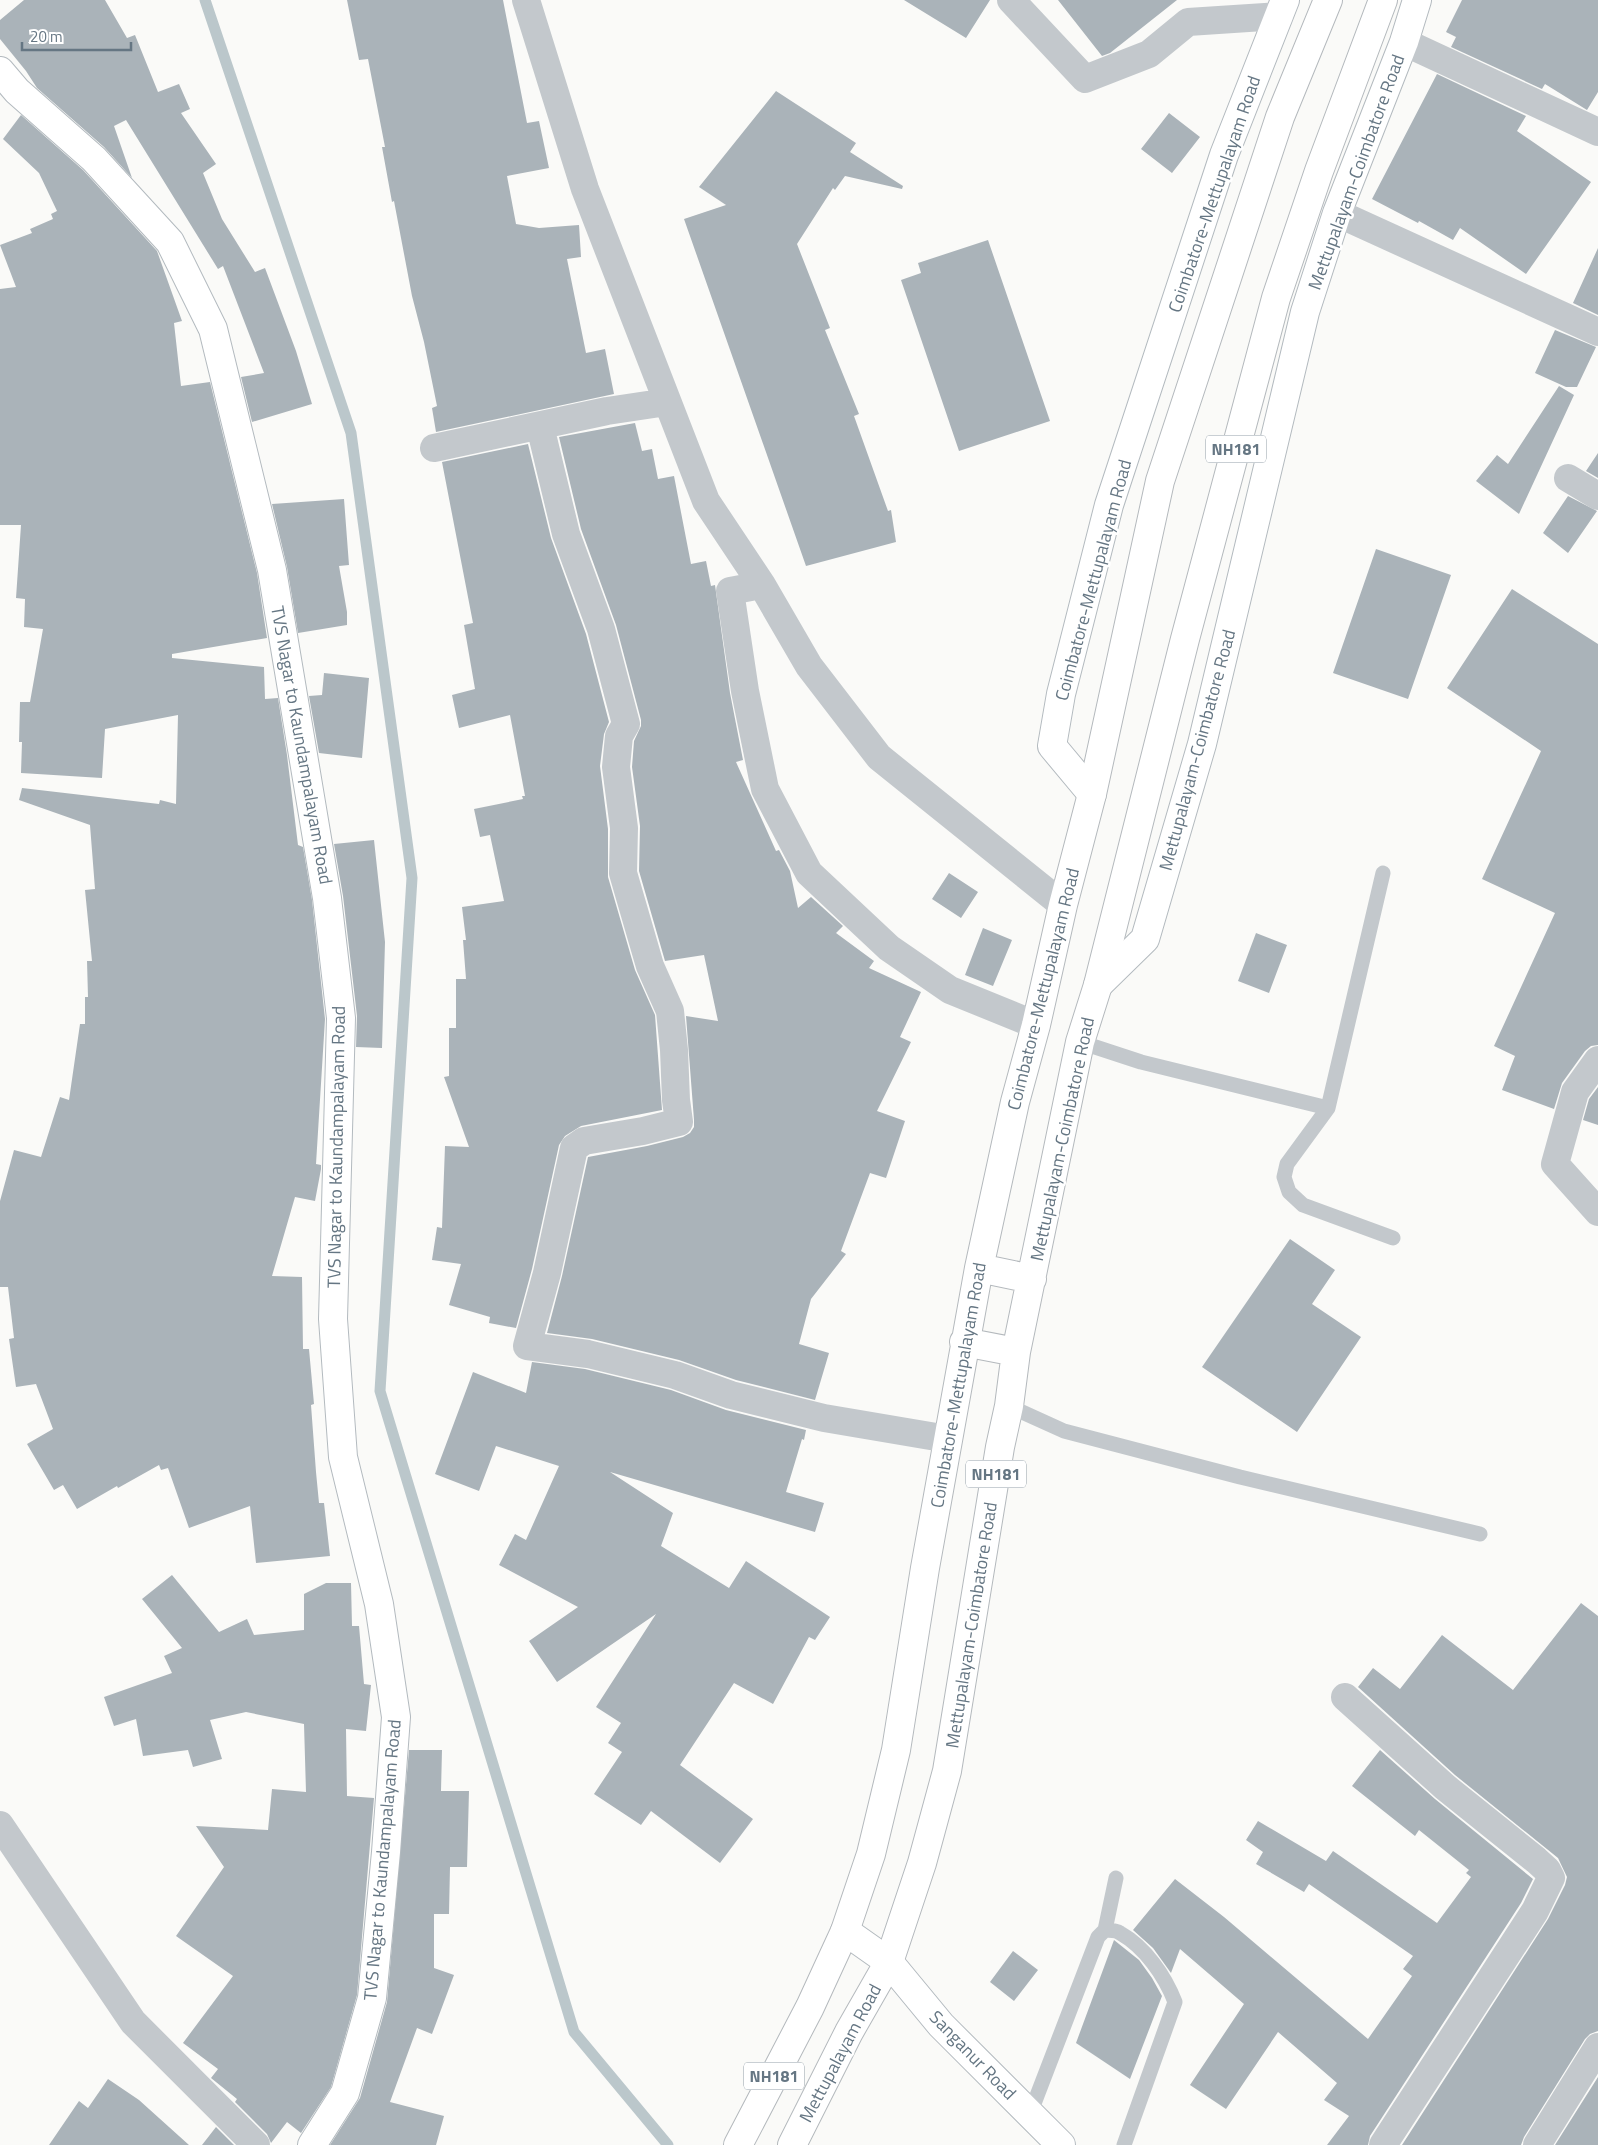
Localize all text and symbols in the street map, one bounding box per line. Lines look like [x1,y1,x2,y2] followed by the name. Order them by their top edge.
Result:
[22,20,131,52] scale bar
[30,25,63,48] text: 20 m
[1301,50,1411,294] street label: Mettupalayam-Coimbatore Road
[1161,72,1267,316] street label: Coimbatore-Mettupalayam Road
[1206,436,1266,462] road number: NH181
[1048,456,1138,704] street label: Coimbatore-Mettupalayam Road
[264,604,340,886] street label: TVS Nagar to Kaundampalayam Road
[1152,626,1242,874] street label: Mettupalayam-Coimbatore Road
[1000,865,1086,1113] street label: Coimbatore-Mettupalayam Road
[320,1006,352,1288] street label: TVS Nagar to Kaundampalayam Road
[1023,1015,1101,1263] street label: Mettupalayam-Coimbatore Road
[923,1260,993,1510] street label: Coimbatore-Mettupalayam Road
[966,1460,1026,1488] road number: NH181
[938,1500,1004,1750] street label: Mettupalayam-Coimbatore Road
[356,1718,408,2002] street label: TVS Nagar to Kaundampalayam Road
[792,1979,888,2127] street label: Mettupalayam Road
[923,2004,1023,2106] street label: Sanganur Road
[744,2062,804,2090] road number: NH181

